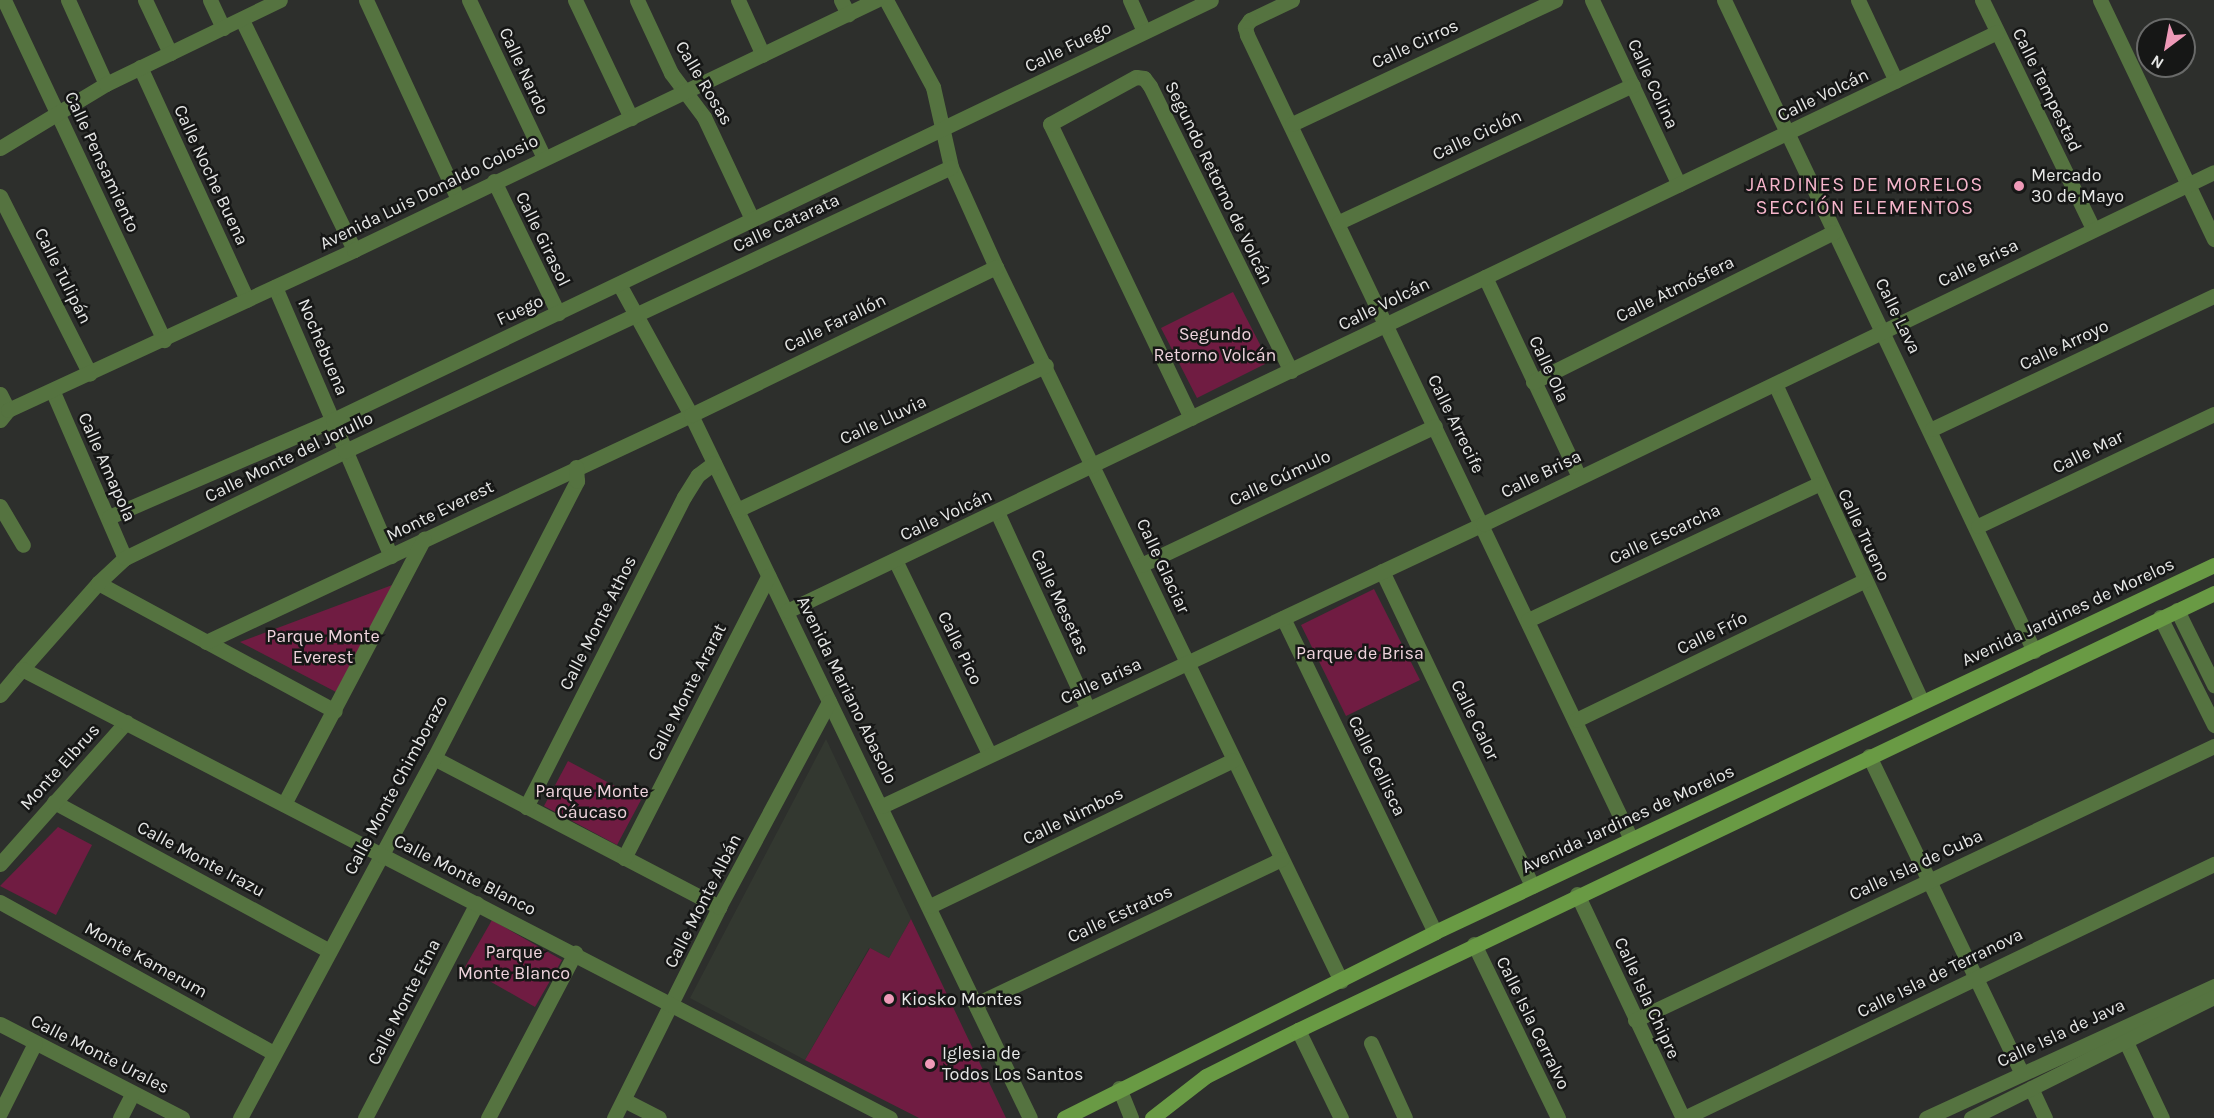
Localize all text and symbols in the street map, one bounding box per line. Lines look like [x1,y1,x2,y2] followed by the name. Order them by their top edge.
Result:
[1368,15,1462,73] street label: Calle Cirros
[1021,17,1115,77] street label: Calle Fuego
[2136,18,2196,78] north arrow
[494,24,554,118] street label: Calle Nardo
[2008,25,2086,155] street label: Calle Tempestad
[1623,36,1683,132] street label: Calle Colina
[670,37,738,129] street label: Calle Rosas
[2147,51,2167,73] text: N
[1774,64,1872,126] street label: Calle Volcán
[1160,78,1278,288] street label: Segundo Retorno de Volcán
[60,88,144,236] street label: Calle Pensamiento
[169,101,253,249] street label: Calle Noche Buena
[1429,105,1525,165] street label: Calle Ciclón
[316,130,542,254] street label: Avenida Luis Donaldo Colosio
[2031,165,2124,207] place label: Mercado 30 de Mayo
[1746,172,1984,219] district label: JARDINES DE MORELOS SECCIÓN ELEMENTOS
[2012,179,2026,193] marker: Mercado 30 de Mayo
[511,188,575,290] street label: Calle Girasol
[729,189,843,257] street label: Calle Catarata
[30,224,96,328] street label: Calle Tulipán
[1934,234,2022,292] street label: Calle Brisa
[1612,251,1738,327] street label: Calle Atmósfera
[1335,273,1433,335] street label: Calle Volcán
[1870,274,1926,358] street label: Calle Lava
[781,289,889,357] street label: Calle Farallón
[493,290,547,330] street label: Fuego
[293,295,353,399] street label: Nochebuena
[2016,315,2112,375] street label: Calle Arroyo
[1154,324,1276,366] park label: Segundo Retorno Volcán
[1524,332,1574,406] street label: Calle Ola
[1423,371,1489,477] street label: Calle Arrecife
[836,391,930,449] street label: Calle Lluvia
[201,407,377,507] street label: Calle Monte del Jorullo
[73,409,141,525] street label: Calle Amapola
[2049,426,2127,478] street label: Calle Mar
[1226,445,1334,511] street label: Calle Cúmulo
[1497,445,1585,503] street label: Calle Brisa
[383,476,497,546] street label: Monte Everest
[897,484,995,546] street label: Calle Volcán
[1833,485,1895,585] street label: Calle Trueno
[1606,499,1724,569] street label: Calle Escarcha
[1132,515,1194,617] street label: Calle Glaciar
[1026,546,1094,658] street label: Calle Mesetas
[555,552,641,694] street label: Calle Monte Athos
[1958,553,2178,671] street label: Avenida Jardines de Morelos
[792,593,902,787] street label: Avenida Mariano Abasolo
[1673,607,1751,659] street label: Calle Frío
[933,608,987,688] street label: Calle Pico
[643,620,731,764] street label: Calle Monte Ararat
[266,626,380,668] park label: Parque Monte Everest
[1296,642,1424,664] park label: Parque de Brisa
[1057,653,1145,709] street label: Calle Brisa
[1446,676,1504,764] street label: Calle Calor
[339,692,453,878] street label: Calle Monte Chimborazo
[1343,712,1411,820] street label: Calle Cellisca
[16,719,104,815] street label: Monte Elbrus
[1518,760,1738,878] street label: Avenida Jardines de Morelos
[535,781,649,824] park label: Parque Monte Cáucaso
[1019,782,1127,850] street label: Calle Nimbos
[133,816,269,902] street label: Calle Monte Irazu
[1846,825,1986,905] street label: Calle Isla de Cuba
[390,830,540,920] street label: Calle Monte Blanco
[660,830,746,972] street label: Calle Monte Albán
[1064,880,1176,948] street label: Calle Estratos
[81,917,211,1003] street label: Monte Kamerum
[1854,923,2026,1023] street label: Calle Isla de Terranova
[1609,934,1685,1062] street label: Calle Isla Chipre
[363,935,445,1069] street label: Calle Monte Etna
[458,942,570,984] park label: Parque Monte Blanco
[1491,953,1575,1093] street label: Calle Isla Cerralvo
[901,988,1022,1010] place label: Kiosko Montes
[882,992,896,1006] marker: Kiosko Montes
[1994,994,2128,1072] street label: Calle Isla de Java
[27,1010,173,1098] street label: Calle Monte Urales
[942,1043,1083,1086] place label: Iglesia de Todos Los Santos
[923,1057,937,1071] marker: Iglesia de Todos Los Santos

